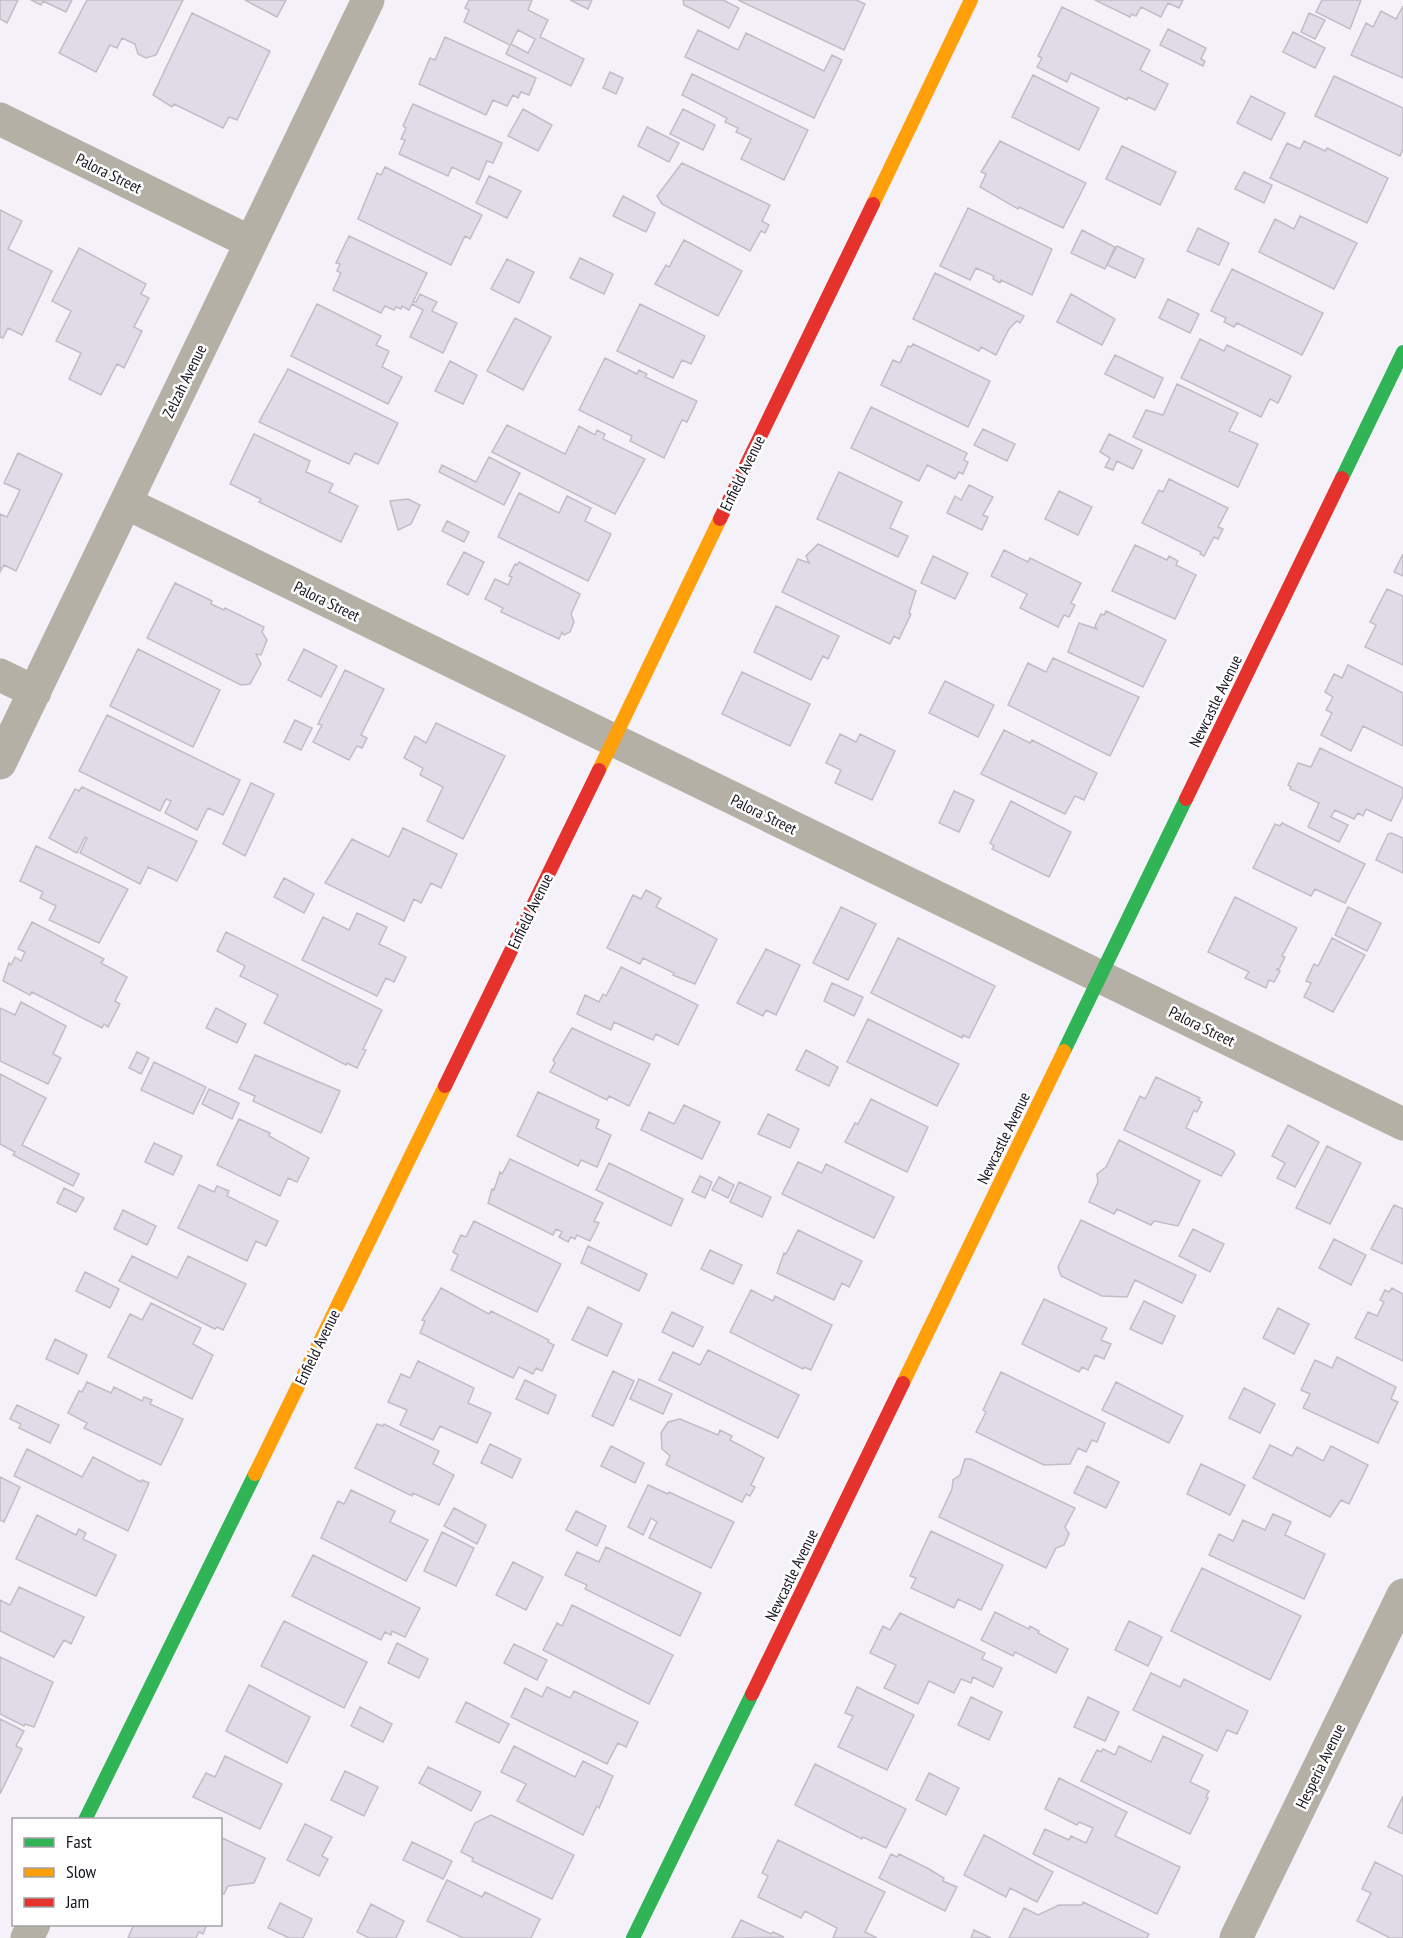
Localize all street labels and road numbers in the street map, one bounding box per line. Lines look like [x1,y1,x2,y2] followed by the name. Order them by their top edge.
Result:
[73,148,146,198] street label: Palora Street
[158,341,210,421] street label: Zelzah Avenue
[715,432,769,514] street label: Enfield Avenue
[291,576,364,626] street label: Palora Street
[1184,652,1246,750] street label: Newcastle Avenue
[728,789,801,839] street label: Palora Street
[503,870,557,952] street label: Enfield Avenue
[1166,1001,1239,1051] street label: Palora Street
[972,1089,1034,1187] street label: Newcastle Avenue
[290,1306,344,1388] street label: Enfield Avenue
[760,1526,822,1624] street label: Newcastle Avenue
[1291,1720,1349,1812] street label: Hesperia Avenue

